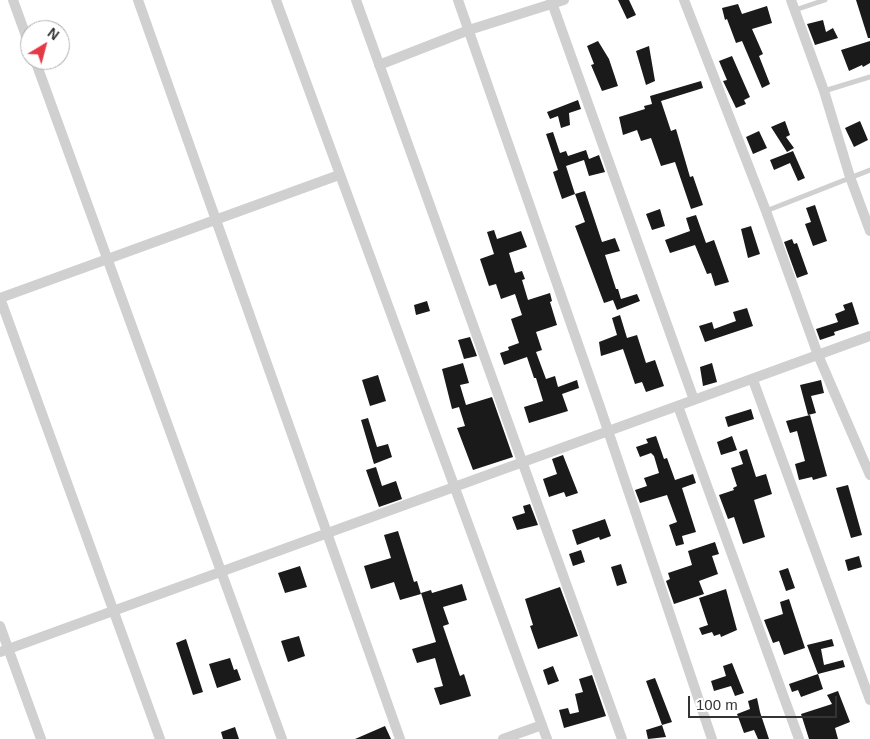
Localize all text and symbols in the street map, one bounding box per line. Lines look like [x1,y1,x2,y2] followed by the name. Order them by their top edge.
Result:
[20,20,70,70] north arrow
[45,24,62,43] text: N
[690,686,839,718] scale bar
[696,696,738,713] text: 100 m

